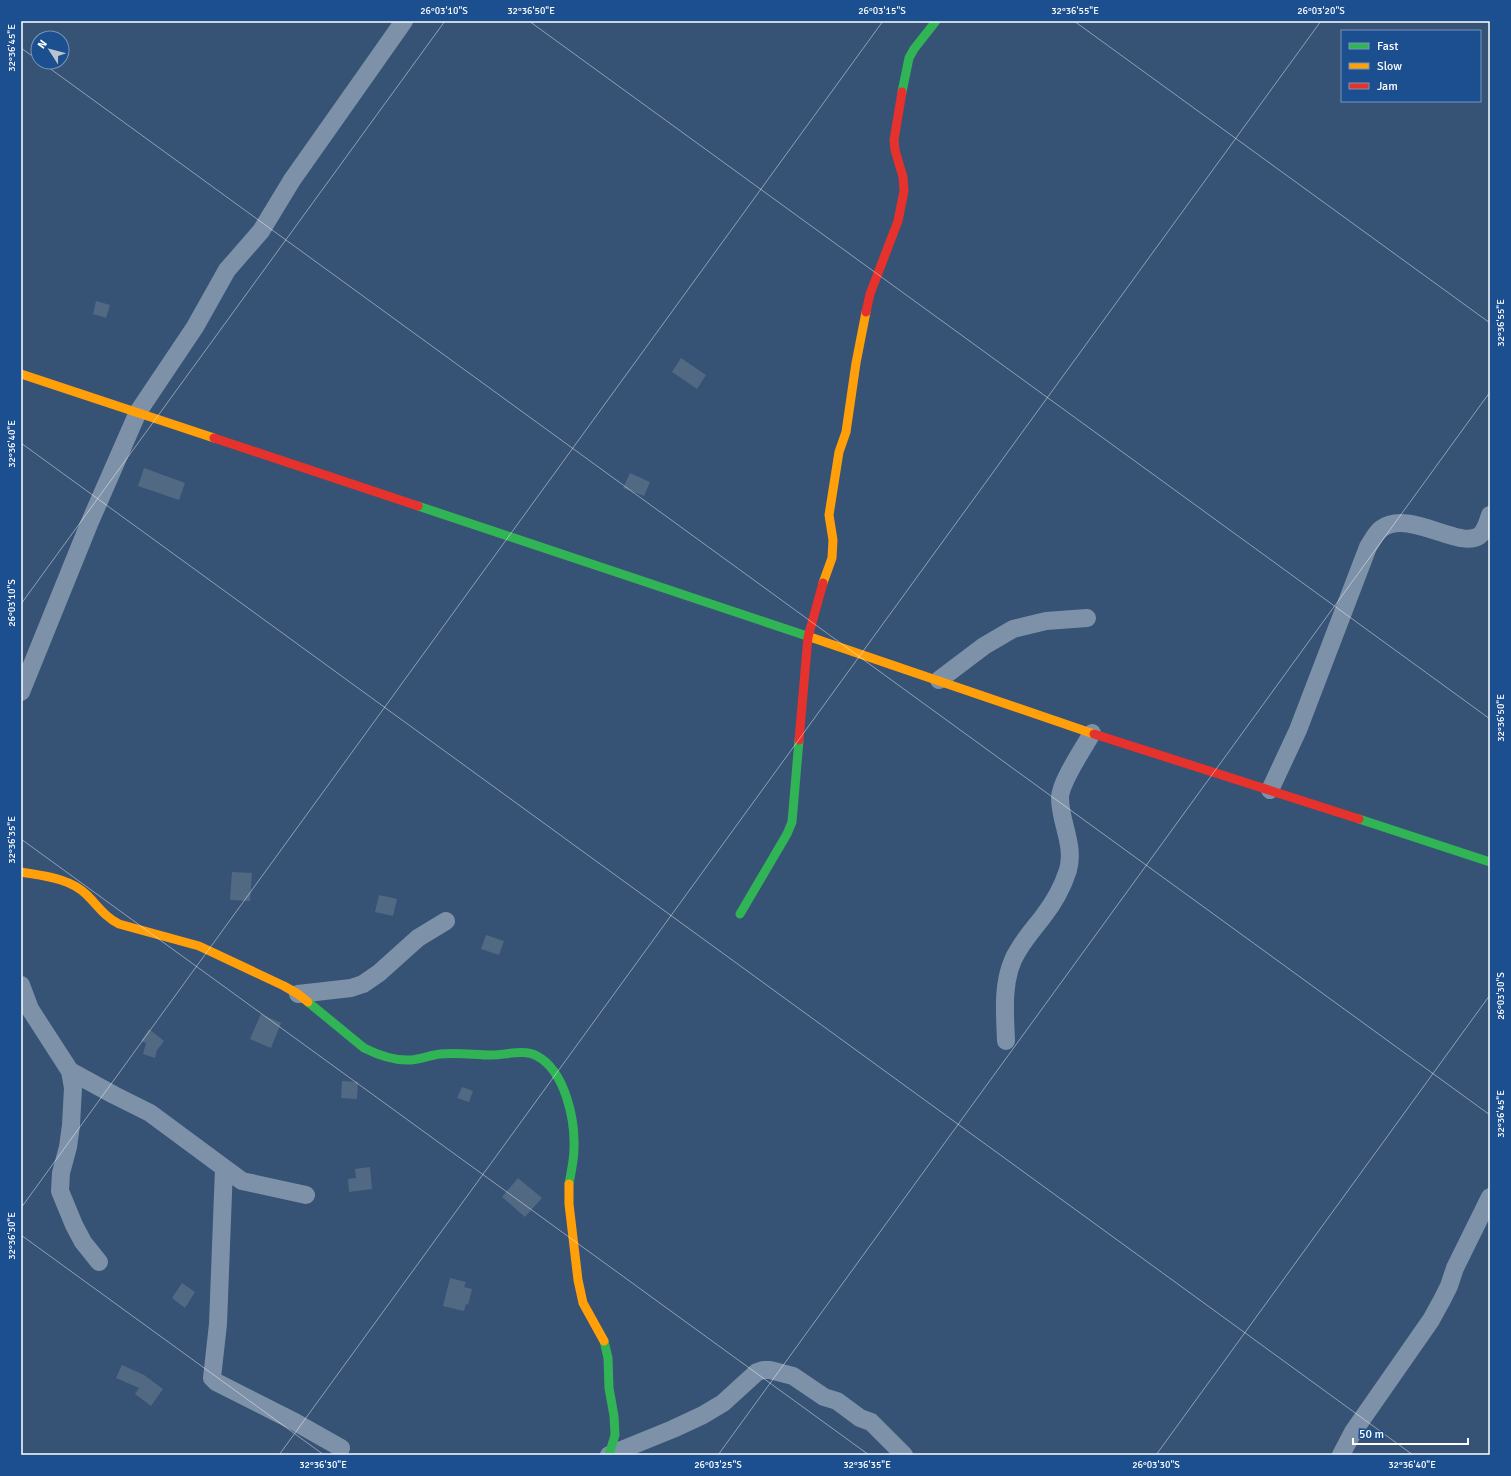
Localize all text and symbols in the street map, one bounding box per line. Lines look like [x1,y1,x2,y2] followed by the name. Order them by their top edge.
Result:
[420,5,468,17] text: 26°03'10"S
[507,5,555,17] text: 32°36'50"E
[858,5,906,17] text: 26°03'15"S
[1051,5,1099,17] text: 32°36'55"E
[1297,5,1345,17] text: 26°03'20"S
[6,24,18,72] text: 32°36'45"E
[30,30,70,70] north arrow
[1341,30,1481,102] legend
[35,37,50,51] text: N
[1377,39,1398,54] text: Fast
[1377,59,1402,74] text: Slow
[1377,79,1398,94] text: Jam
[1495,299,1507,347] text: 32°36'55"E
[6,420,18,468] text: 32°36'40"E
[6,579,18,627] text: 26°03'10"S
[1495,694,1507,742] text: 32°36'50"E
[6,816,18,864] text: 32°36'35"E
[1495,972,1507,1020] text: 26°03'30"S
[1495,1090,1507,1138] text: 32°36'45"E
[6,1212,18,1260] text: 32°36'30"E
[1353,1420,1468,1446] scale bar
[1359,1427,1384,1442] text: 50 m
[299,1459,347,1471] text: 32°36'30"E
[694,1459,742,1471] text: 26°03'25"S
[843,1459,891,1471] text: 32°36'35"E
[1132,1459,1180,1471] text: 26°03'30"S
[1388,1459,1436,1471] text: 32°36'40"E

